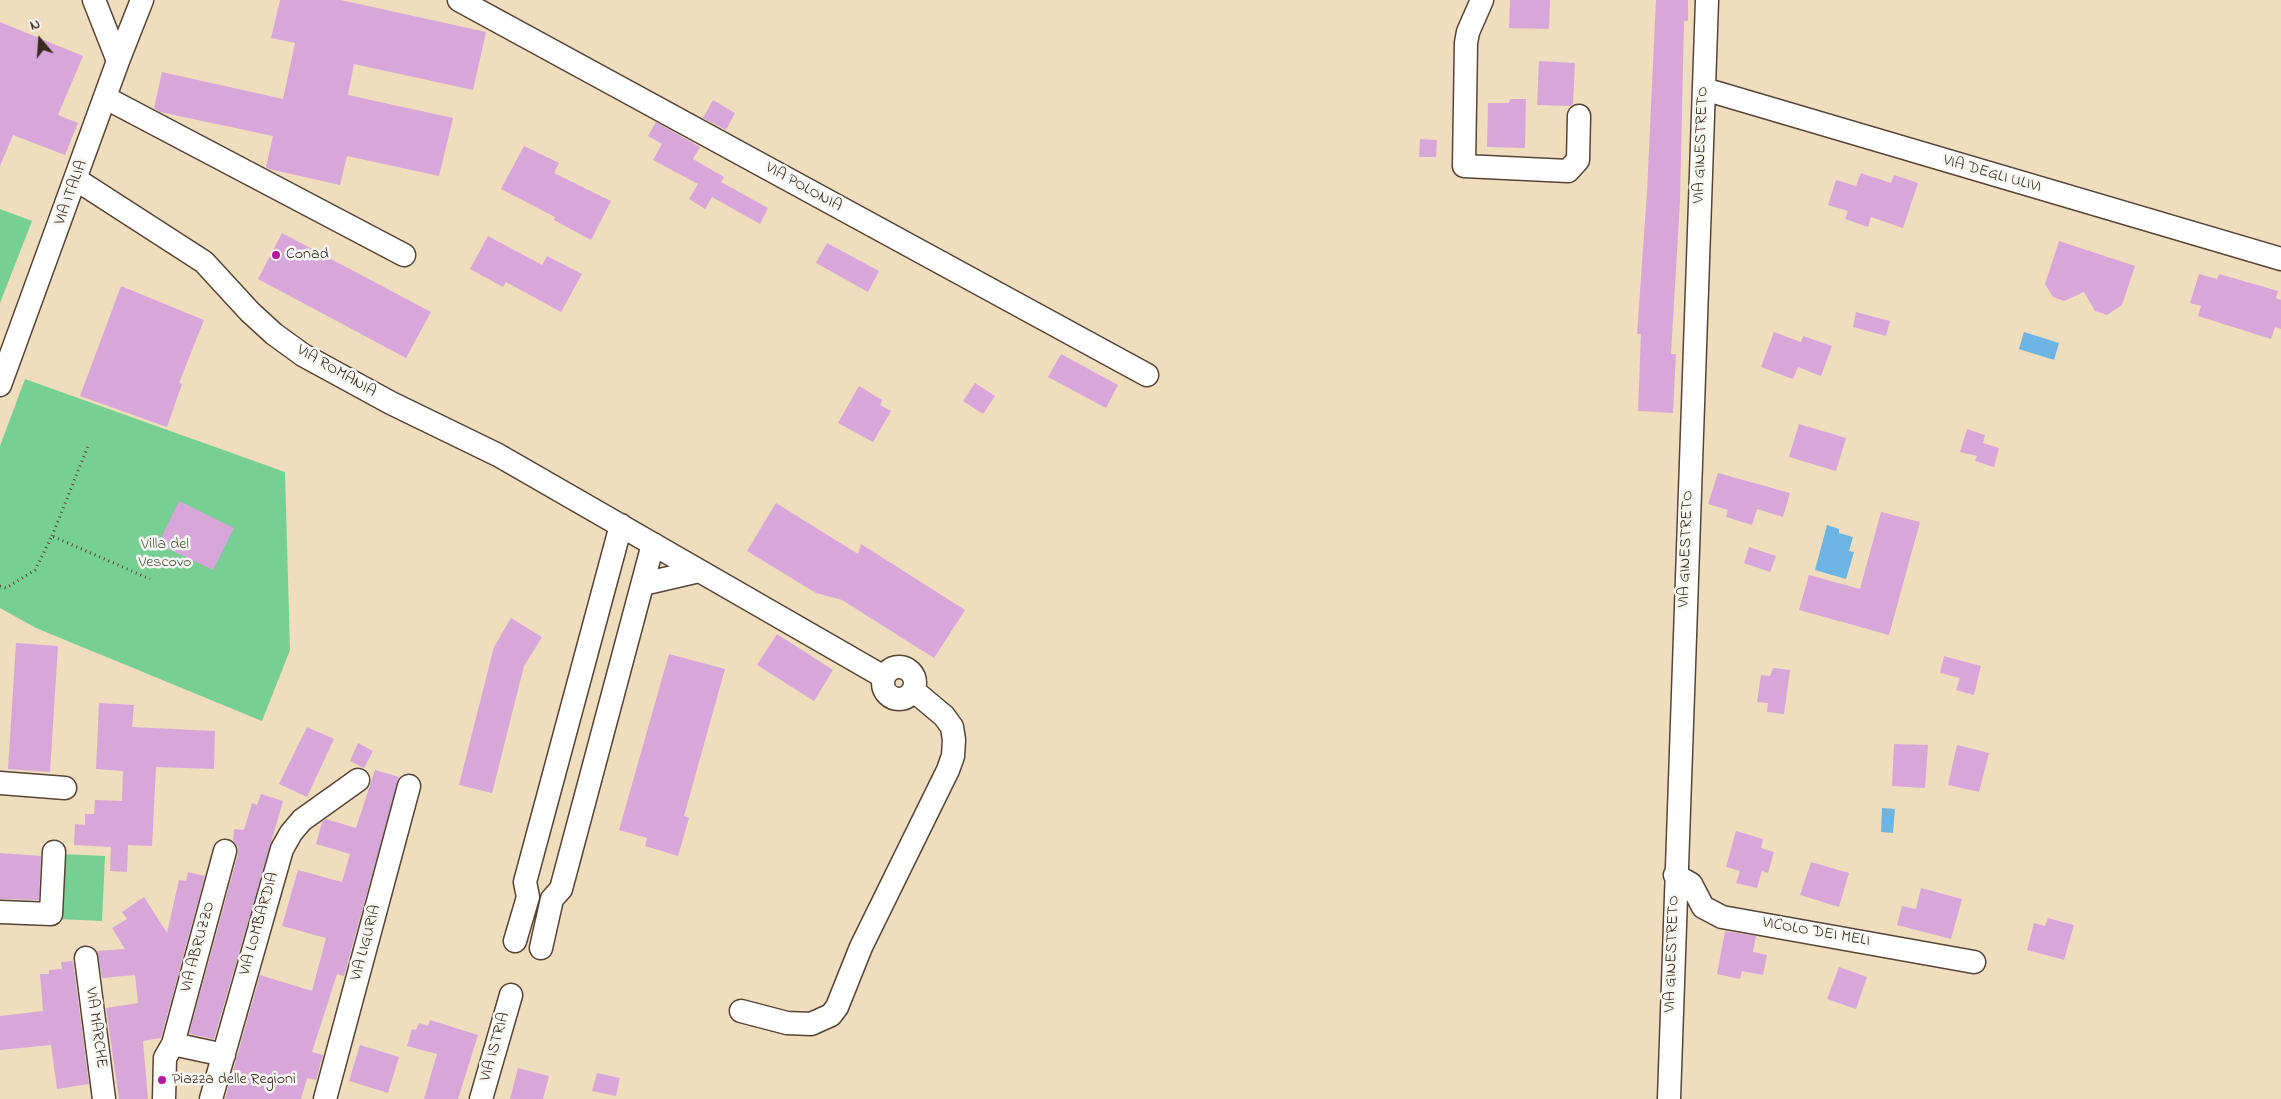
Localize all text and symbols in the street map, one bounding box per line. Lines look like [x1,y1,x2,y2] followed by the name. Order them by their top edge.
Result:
[27,14,43,37] text: N
[15,15,65,65] north arrow
[1690,86,1714,204] street label: VIA GINESTRETO
[1941,152,2043,198] street label: VIA DEGLI ULIVI
[51,158,93,228] street label: VIA ITALIA
[761,159,845,217] street label: VIA POLONIA
[286,245,329,265] place label: Conad
[270,249,282,261] marker: Conad
[293,342,379,402] street label: VIA ROMANIA
[1675,490,1699,608] street label: VIA GINESTRETO
[139,535,191,573] park label: Villa del Vescovo
[236,870,284,978] street label: VIA LOMBARDIA
[1661,895,1685,1013] street label: VIA GINESTRETO
[178,900,220,994] street label: VIA ABRUZZO
[348,903,386,983] street label: VIA LIGURIA
[1761,914,1871,952] street label: VICOLO DEI MELI
[80,986,110,1070] street label: VIA MARCHE
[477,1010,515,1084] street label: VIA ISTRIA
[172,1070,296,1090] place label: Piazza delle Regioni
[156,1074,168,1086] marker: Piazza delle Regioni

